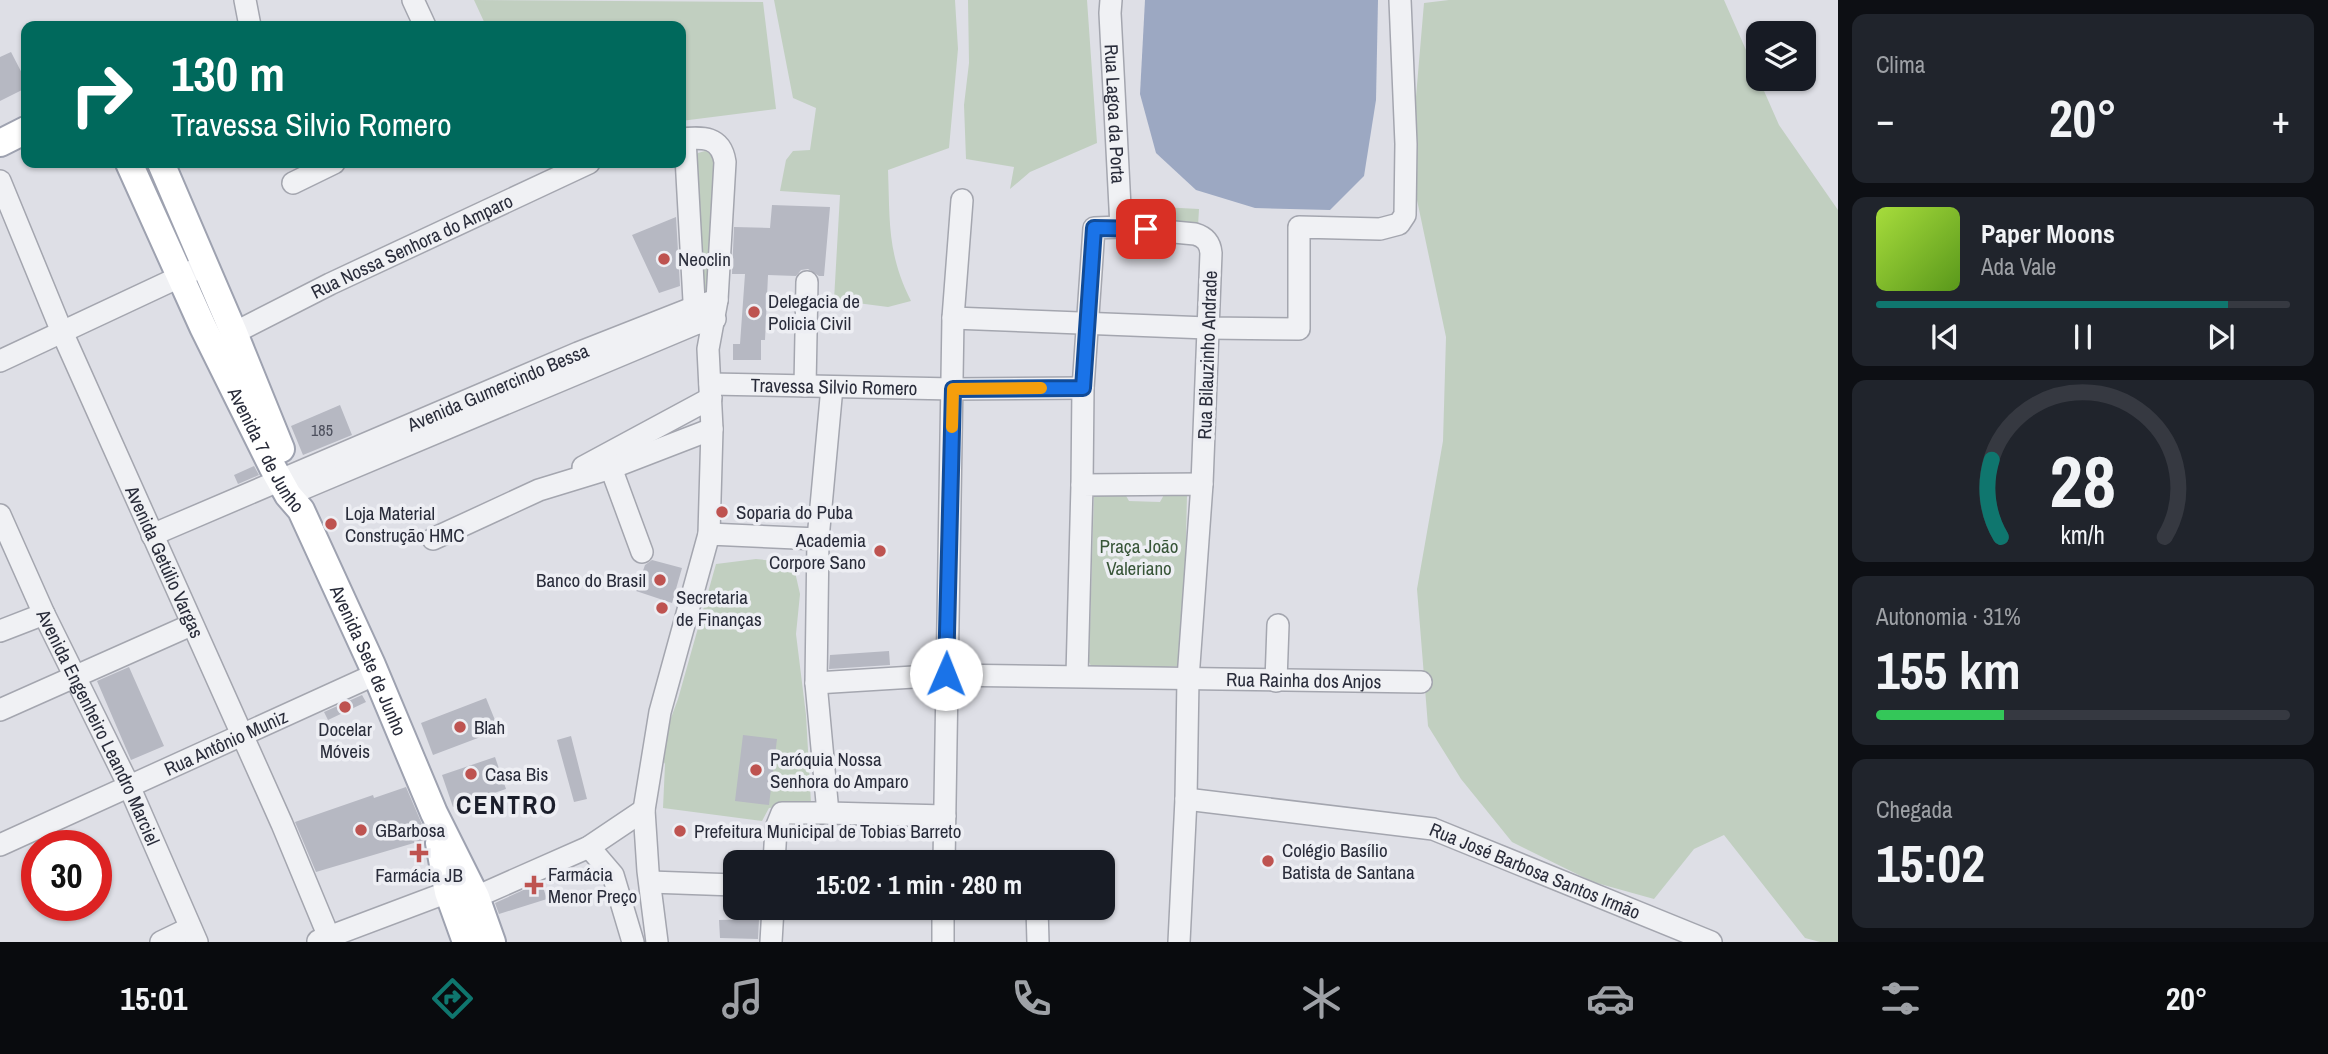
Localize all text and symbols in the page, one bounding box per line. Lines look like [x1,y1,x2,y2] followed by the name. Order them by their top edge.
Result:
[1746,21,1816,91] map controls
[1746,21,1816,91] button: layers
[171,40,285,106] text: 130 m
[1099,43,1132,185] street label: Rua Lagoa da Porta
[56,49,147,140] icon: right
[1876,49,1925,80] text: Clima
[2049,83,2117,153] text: 20°
[1876,94,1894,145] text: −
[2272,94,2290,145] text: +
[171,103,451,146] text: Travessa Silvio Romero
[306,187,517,305] street label: Rua Nossa Senhora do Amparo
[1116,199,1176,259] pin
[1127,210,1165,248] icon: arrive
[1981,216,2115,251] text: Paper Moons
[678,246,731,272] place label: Neoclin
[656,251,672,267] marker: Neoclin
[1981,251,2056,282] text: Ada Vale
[1191,270,1223,440] street label: Rua Bilauzinho Andrade
[768,288,860,336] place label: Delegacia de Policia Civil
[746,304,762,320] marker: Delegacia de Policia Civil
[1926,318,1964,356] icon: previous
[2064,318,2102,356] icon: pause
[2202,318,2240,356] icon: next
[402,337,593,438] street label: Avenida Gumercindo Bessa
[750,372,918,401] street label: Travessa Silvio Romero
[222,382,310,518] street label: Avenida 7 de Junho
[311,419,333,441] house number: 185
[2050,432,2116,530] text: 28
[119,481,210,642] street label: Avenida Getúlio Vargas
[736,499,853,525] place label: Soparia do Puba
[345,500,464,548] place label: Loja Material Construção HMC
[714,504,730,520] marker: Soparia do Puba
[323,516,339,532] marker: Loja Material Construção HMC
[2061,518,2105,552] text: km/h
[769,527,866,575] place label: Academia Corpore Sano
[1100,533,1178,581] park label: Praça João Valeriano
[872,543,888,559] marker: Academia Corpore Sano
[536,567,646,593] place label: Banco do Brasil
[652,572,668,588] marker: Banco do Brasil
[324,580,413,740] street label: Avenida Sete de Junho
[676,584,762,632] place label: Secretaria de Finanças
[654,600,670,616] marker: Secretaria de Finanças
[1876,601,2021,632] text: Autonomia · 31%
[30,604,166,849] street label: Avenida Engenheiro Leandro Marciel
[1876,635,2021,705] text: 155 km
[909,637,983,711] position arrow
[1226,666,1382,694] street label: Rua Rainha dos Anjos
[337,699,353,715] marker: Docelar Móveis
[160,703,292,782] street label: Rua Antônio Muniz
[474,714,505,740] place label: Blah
[318,716,373,764] place label: Docelar Móveis
[452,719,468,735] marker: Blah
[770,746,909,794] place label: Paróquia Nossa Senhora do Amparo
[485,761,548,787] place label: Casa Bis
[748,762,764,778] marker: Paróquia Nossa Senhora do Amparo
[463,766,479,782] marker: Casa Bis
[456,787,558,822] district label: CENTRO
[1876,794,1953,825] text: Chegada
[1426,816,1644,925] street label: Rua José Barbosa Santos Irmão
[375,817,445,843] place label: GBarbosa
[694,818,961,844] place label: Prefeitura Municipal de Tobias Barreto
[353,822,369,838] marker: GBarbosa
[672,823,688,839] marker: Prefeitura Municipal de Tobias Barreto
[1876,828,1985,898] text: 15:02
[21,830,112,921] speed limit sign: 30
[1282,837,1415,885] place label: Colégio Basílio Batista de Santana
[411,845,427,861] marker: Farmácia JB
[1260,853,1276,869] marker: Colégio Basílio Batista de Santana
[548,861,637,909] place label: Farmácia Menor Preço
[375,862,463,888] place label: Farmácia JB
[816,867,1022,902] text: 15:02 · 1 min · 280 m
[526,877,542,893] marker: Farmácia Menor Preço
[428,974,477,1023] icon: directions
[718,974,767,1023] icon: music
[1007,974,1056,1023] icon: phone
[1297,974,1346,1023] icon: climate
[1586,974,1635,1023] icon: car
[1876,974,1925,1023] icon: filters
[120,977,187,1020] text: 15:01
[2166,977,2208,1020] text: 20°

